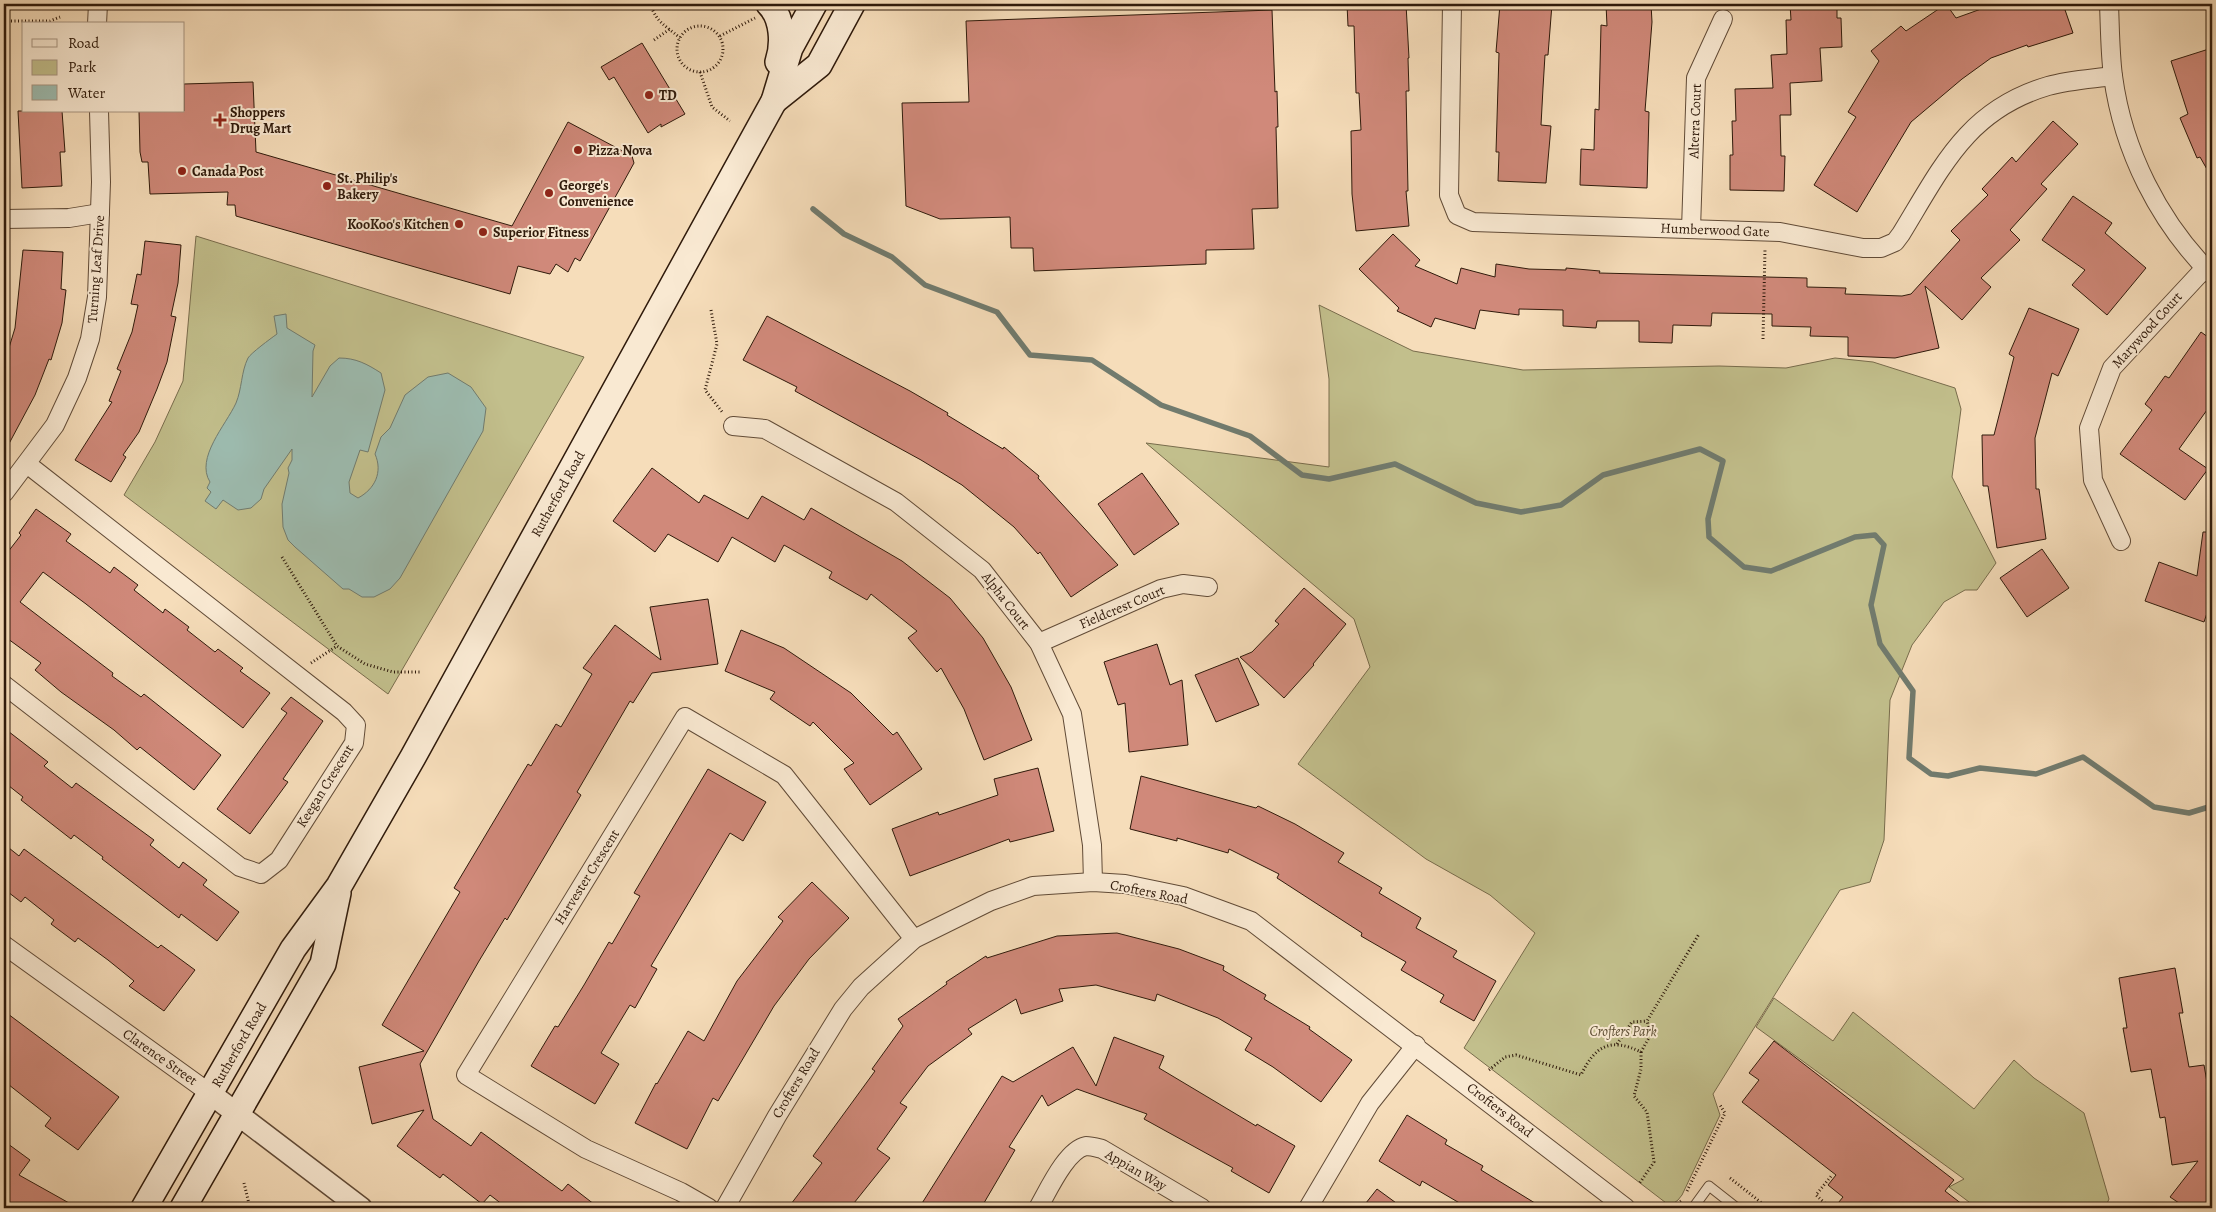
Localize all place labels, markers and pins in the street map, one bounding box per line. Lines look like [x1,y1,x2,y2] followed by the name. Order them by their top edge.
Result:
[659,86,677,105] place label: TD
[643,89,655,101] marker: TD
[230,103,292,138] place label: Shoppers Drug Mart
[214,114,226,126] marker: Shoppers Drug Mart
[588,141,652,160] place label: Pizza Nova
[572,144,584,156] marker: Pizza Nova
[192,162,264,181] place label: Canada Post
[176,165,188,177] marker: Canada Post
[337,169,398,204] place label: St. Philip's Bakery
[559,176,634,211] place label: George's Convenience
[321,180,333,192] marker: St. Philip's Bakery
[543,187,555,199] marker: George's Convenience
[347,215,449,234] place label: KooKoo's Kitchen
[453,218,465,230] marker: KooKoo's Kitchen
[493,223,589,242] place label: Superior Fitness
[477,226,489,238] marker: Superior Fitness

